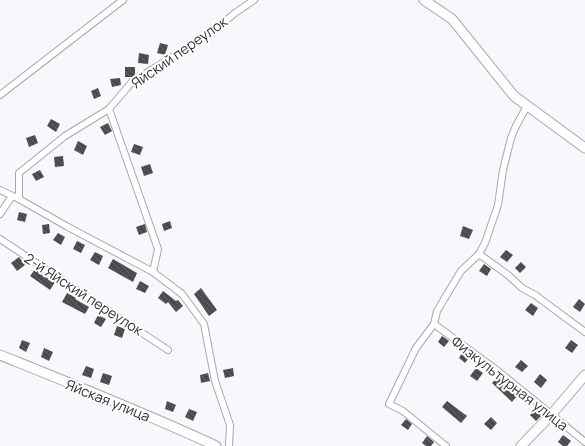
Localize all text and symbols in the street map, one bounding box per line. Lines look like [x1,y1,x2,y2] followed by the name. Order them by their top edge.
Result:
[127,11,232,92] street label: Яйский переулок
[21,249,148,340] street label: 2-й Яйский переулок
[448,331,572,435] street label: Физкультурная улица
[63,374,153,426] street label: Яйская улица

